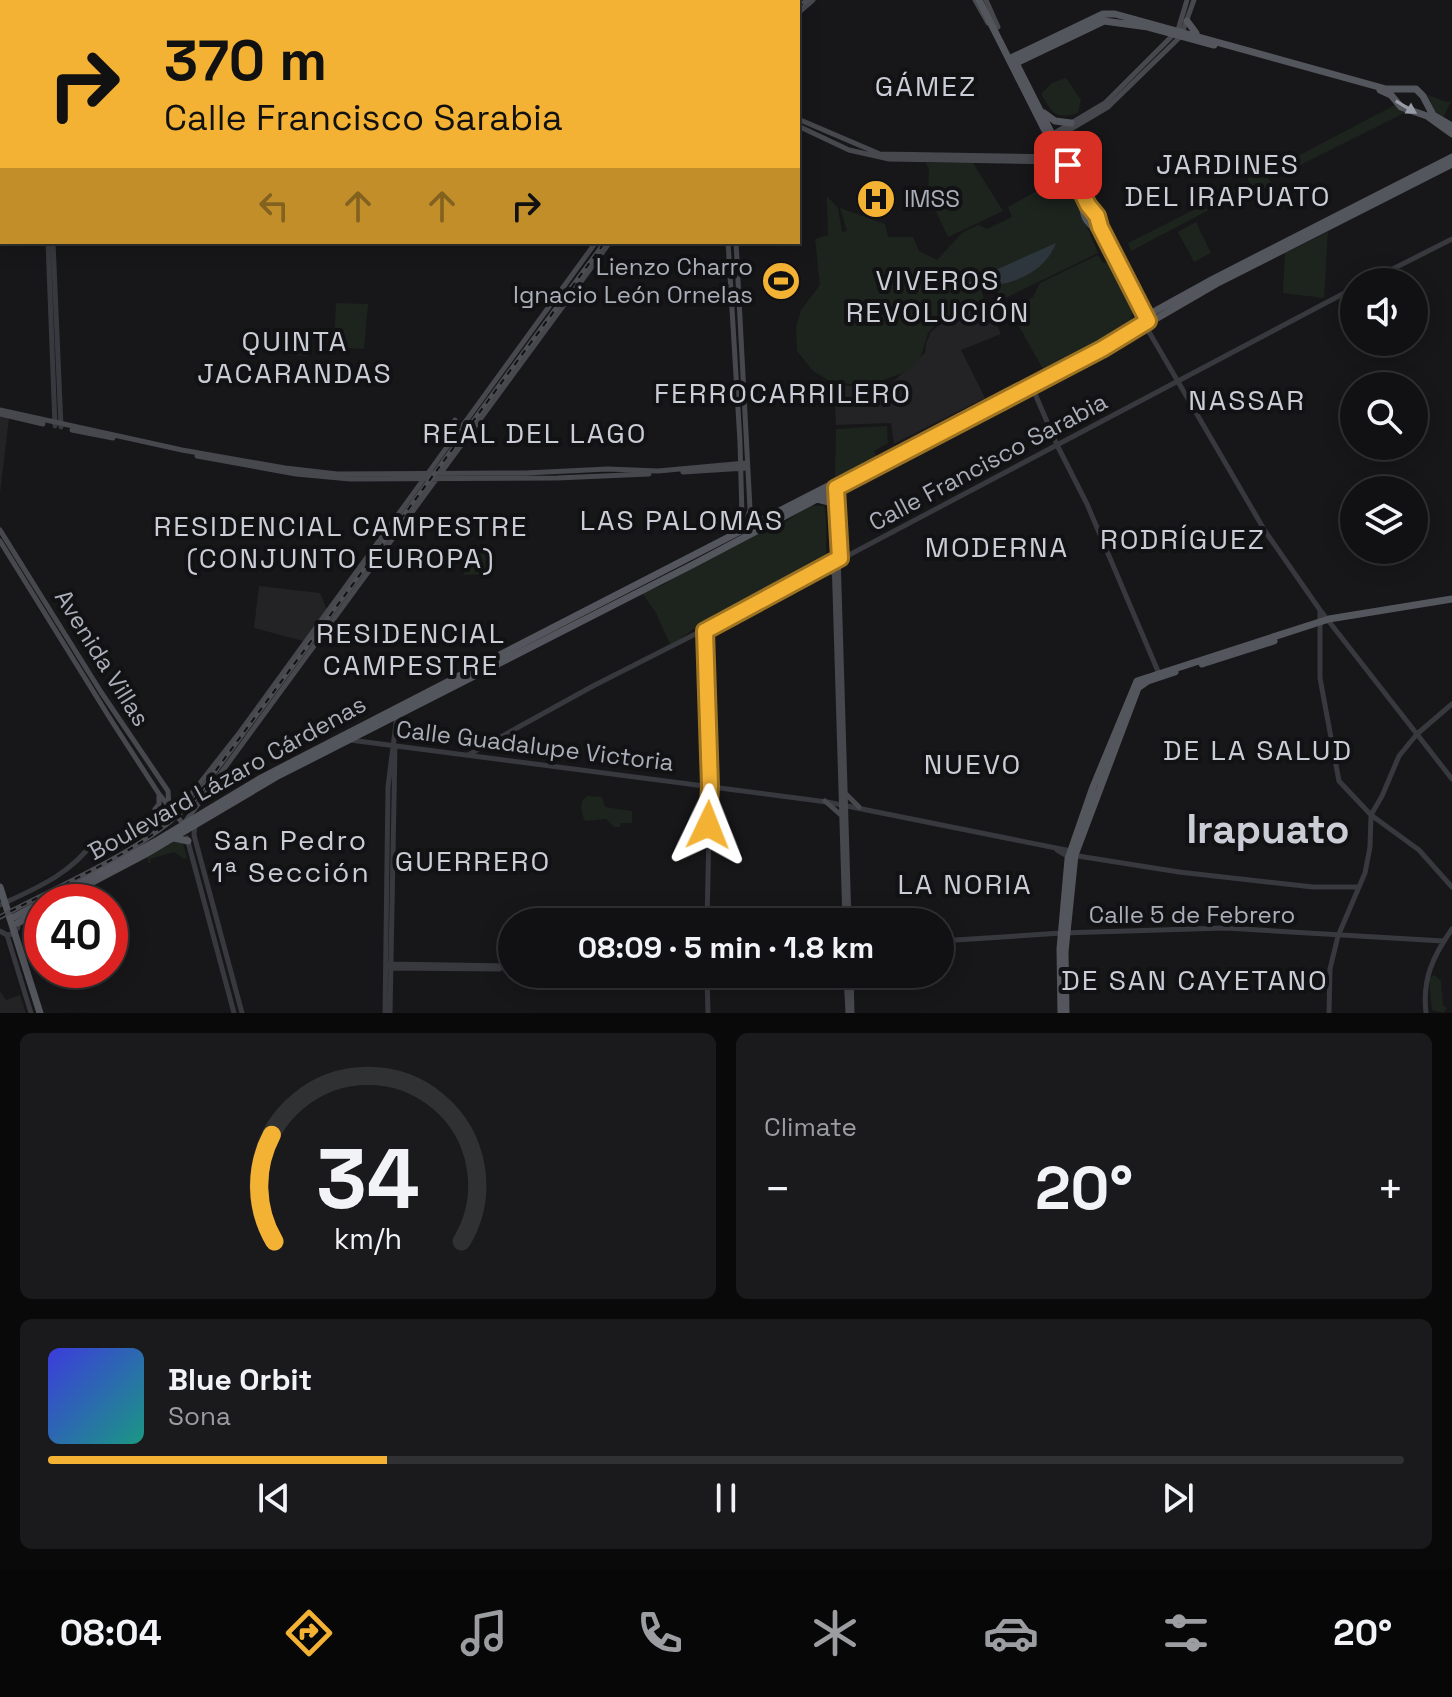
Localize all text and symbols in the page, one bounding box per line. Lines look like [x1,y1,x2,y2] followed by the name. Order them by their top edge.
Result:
[164,25,327,96] text: 370 m
[32,32,136,136] icon: right
[875,68,977,104] district label: GÁMEZ
[164,95,563,141] text: Calle Francisco Sarabia
[1395,100,1417,114] one-way arrow
[1034,131,1102,199] pin
[1046,143,1090,187] icon: arrive
[1124,146,1332,214] district label: JARDINES DEL IRAPUATO
[855,178,897,220] hospital icon: IMSS
[904,183,960,214] place label: IMSS
[252,184,296,228] icon: left
[336,184,380,228] icon: ahead
[420,184,464,228] icon: ahead
[504,184,548,228] icon: right
[513,251,753,310] place label: Lienzo Charro Ignacio León Ornelas
[760,260,802,302] sports icon: Lienzo Charro Ignacio León Ornelas
[846,262,1030,330] district label: VIVEROS REVOLUCIÓN
[1340,268,1428,564] map controls
[1340,268,1428,356] button: sound
[197,323,393,391] district label: QUINTA JACARANDAS
[1340,372,1428,460] button: search
[654,375,912,411] district label: FERROCARRILERO
[1188,382,1306,418] district label: NASSAR
[863,385,1113,538] street label: Calle Francisco Sarabia
[423,415,647,451] district label: REAL DEL LAGO
[1340,476,1428,564] button: layers
[580,502,784,538] district label: LAS PALOMAS
[153,508,529,576] district label: RESIDENCIAL CAMPESTRE (CONJUNTO EUROPA)
[1100,521,1266,557] district label: RODRÍGUEZ
[925,529,1069,565] district label: MODERNA
[48,583,157,732] street label: Avenida Villas
[316,615,506,683] district label: RESIDENCIAL CAMPESTRE
[82,688,371,867] street label: Boulevard Lázaro Cárdenas
[394,713,676,778] street label: Calle Guadalupe Victoria
[1163,732,1353,768] district label: DE LA SALUD
[924,746,1022,782] district label: NUEVO
[666,783,750,867] position arrow
[1187,804,1349,855] district label: Irapuato
[211,822,371,890] district label: San Pedro 1ª Sección
[395,843,551,879] district label: GUERRERO
[897,866,1033,902] district label: LA NORIA
[24,884,128,988] speed limit sign: 40
[1089,899,1295,930] street label: Calle 5 de Febrero
[578,928,874,967] text: 08:09 · 5 min · 1.8 km
[1061,962,1329,998] district label: DE SAN CAYETANO
[764,1110,857,1144] text: Climate
[316,1126,420,1232] text: 34
[1035,1150,1133,1227] text: 20°
[764,1161,791,1217] text: −
[1377,1161,1404,1217] text: +
[334,1221,402,1257] text: km/h
[168,1360,312,1399] text: Blue Orbit
[168,1399,231,1433] text: Sona
[252,1476,296,1520] icon: previous
[704,1476,748,1520] icon: pause
[1156,1476,1200,1520] icon: next
[281,1605,337,1661] icon: directions
[456,1605,512,1661] icon: music
[632,1605,688,1661] icon: phone
[807,1605,863,1661] icon: climate
[983,1605,1039,1661] icon: car
[1158,1605,1214,1661] icon: filters
[60,1610,162,1656] text: 08:04
[1333,1610,1392,1656] text: 20°

